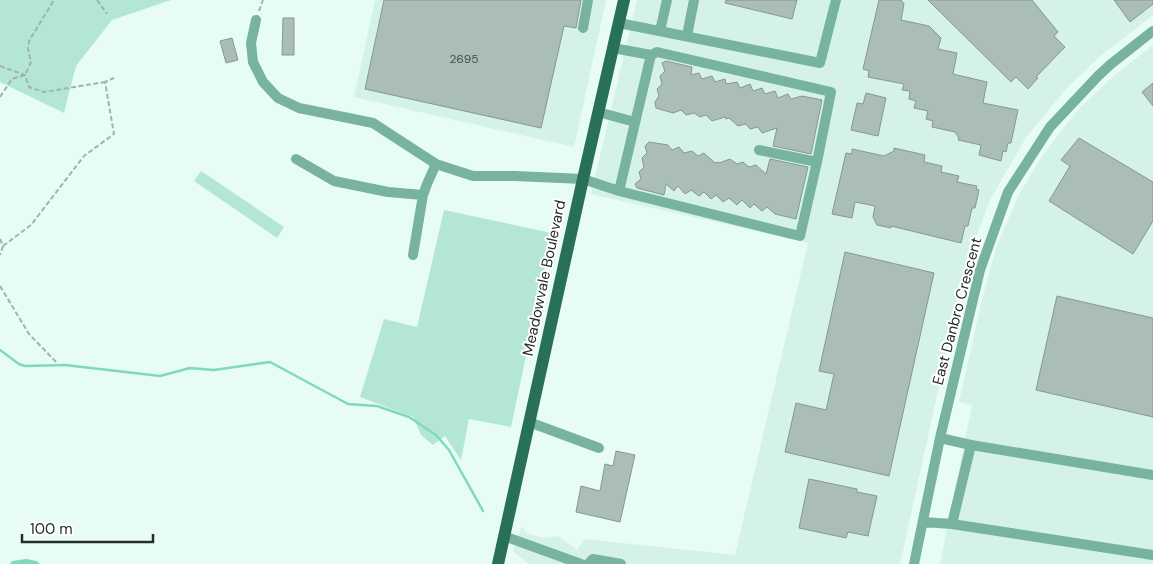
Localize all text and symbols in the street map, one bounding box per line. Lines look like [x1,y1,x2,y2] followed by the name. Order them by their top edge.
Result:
[449,51,479,67] house number: 2695
[518,198,570,358] street label: Meadowvale Boulevard
[928,235,986,387] street label: East Danbro Crescent
[22,512,154,544] scale bar
[30,519,73,539] text: 100 m

